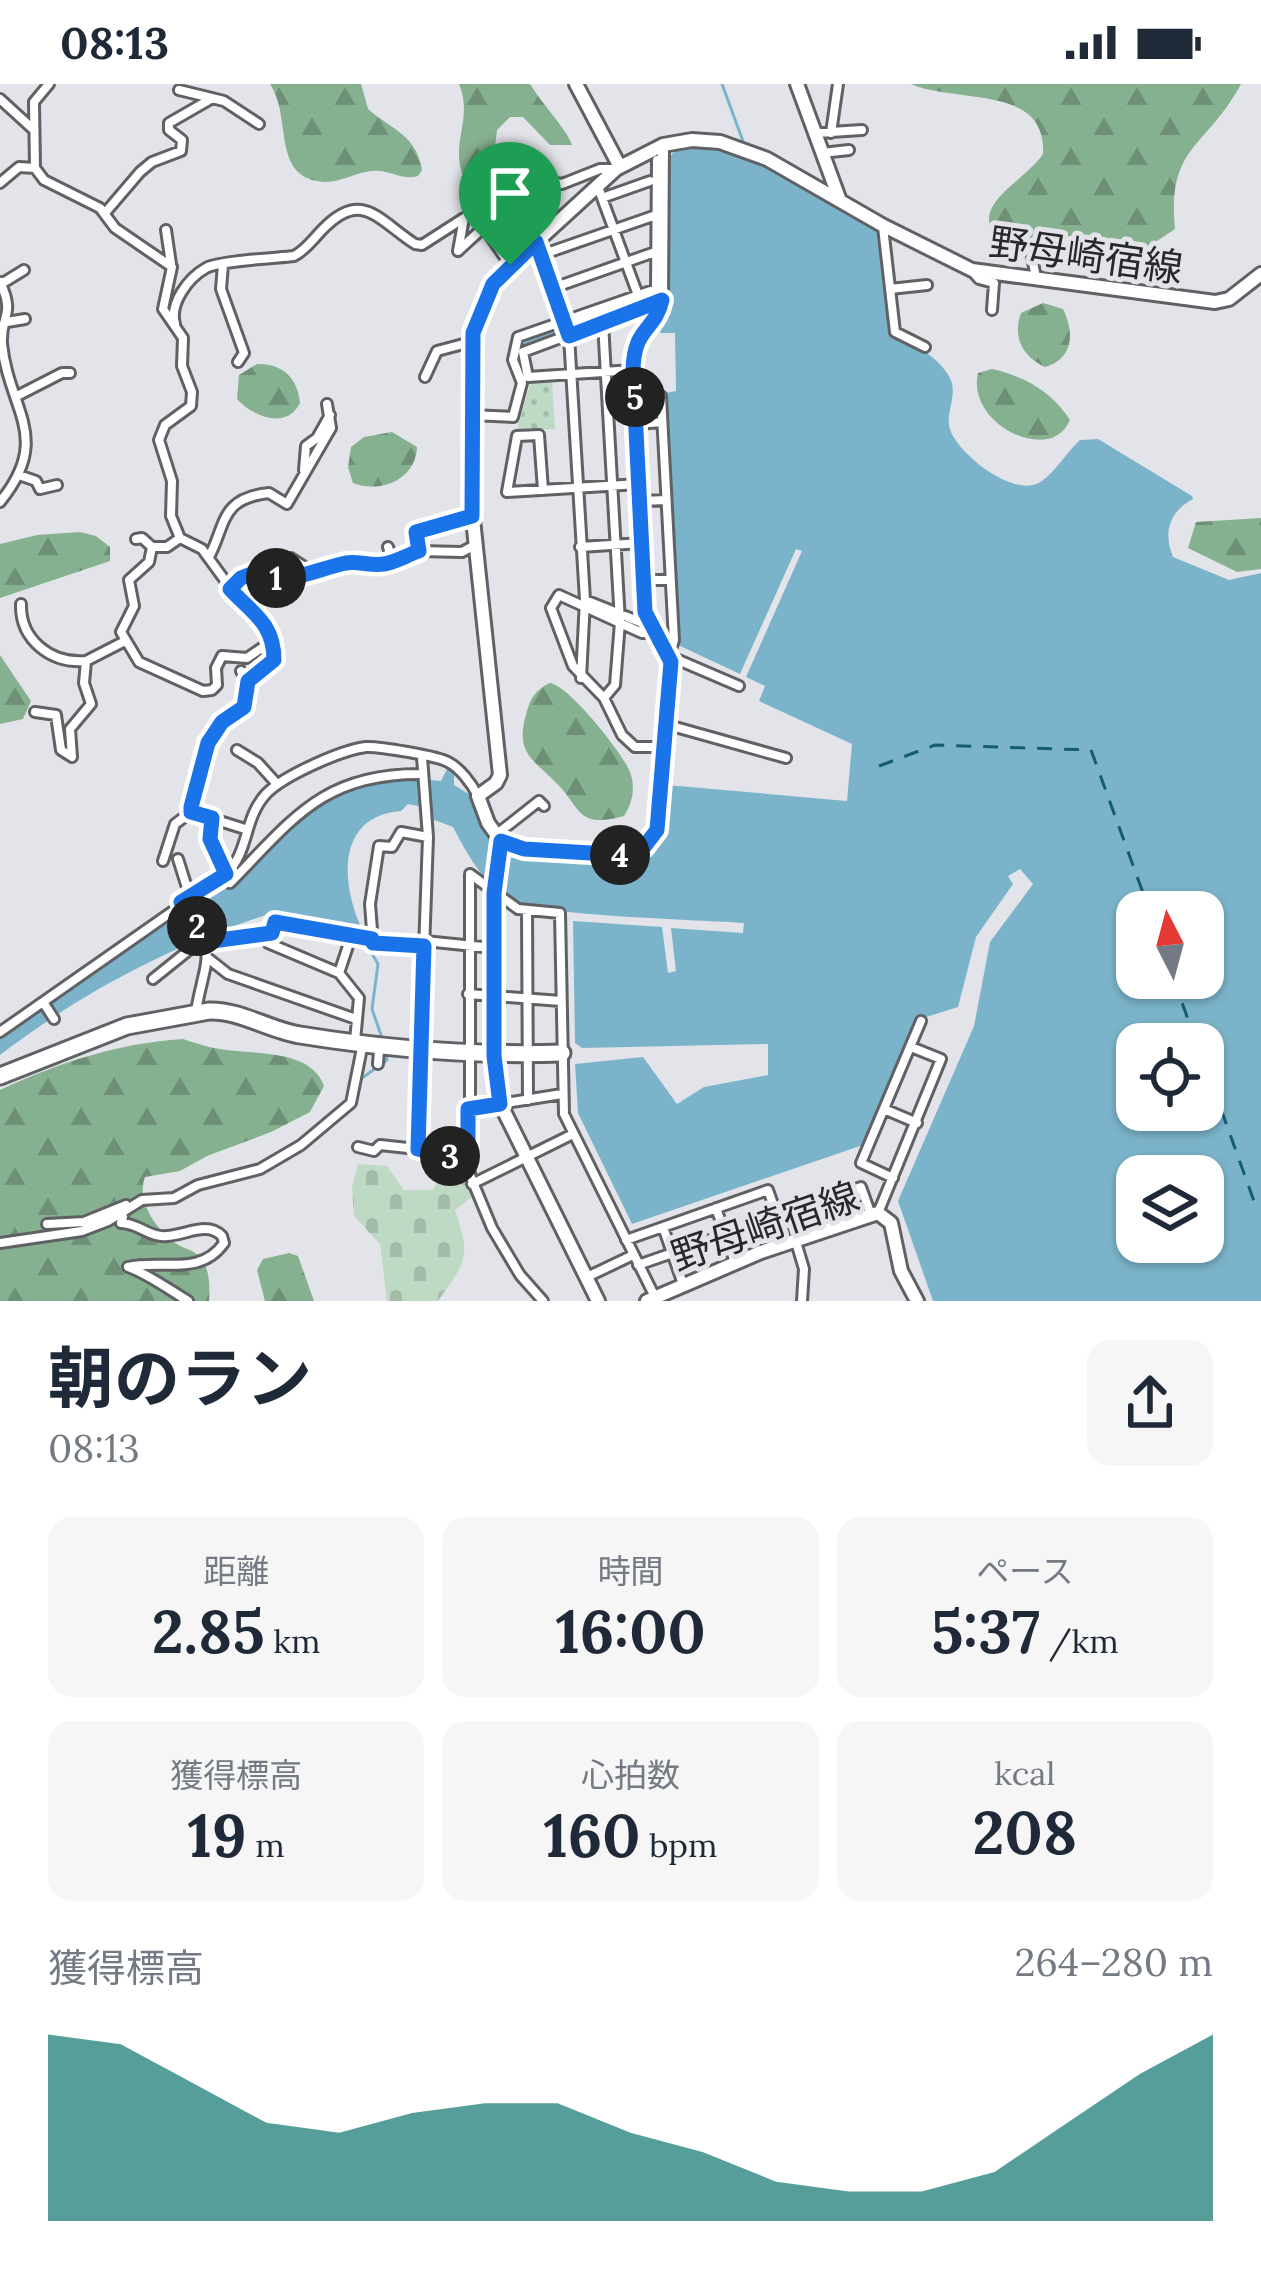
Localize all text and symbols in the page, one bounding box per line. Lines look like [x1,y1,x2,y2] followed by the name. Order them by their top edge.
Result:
[60,14,169,71] text: 08:13
[459,142,561,265] pin
[477,160,543,226] icon: arrive
[986,217,1186,293] street label: 野母崎宿線
[605,367,665,427] pin: 5
[626,376,644,418] text: 5
[246,548,306,608] pin: 1
[269,557,283,599] text: 1
[590,825,650,885] pin: 4
[611,834,629,876] text: 4
[1116,891,1224,999] north arrow
[1116,891,1224,1263] map controls
[167,896,227,956] pin: 2
[188,905,206,947] text: 2
[1116,1023,1224,1131] button: locate
[420,1126,480,1186] pin: 3
[441,1135,459,1177] text: 3
[1116,1155,1224,1263] button: layers
[665,1171,865,1281] street label: 野母崎宿線
[48,1336,312,1420] text: 朝のラン
[1087,1340,1213,1466] button: share
[48,1423,140,1473] text: 08:13
[203,1550,269,1592] text: 距離
[597,1550,663,1592] text: 時間
[976,1550,1074,1592] text: ペース
[152,1593,265,1669] text: 2.85
[555,1593,706,1669] text: 16:00
[931,1593,1040,1669] text: 5:37
[265,1620,320,1662] text: km
[1040,1620,1119,1662] text: /km
[994,1752,1055,1794] text: kcal
[170,1754,302,1796] text: 獲得標高
[581,1754,680,1796] text: 心拍数
[973,1794,1077,1870] text: 208
[188,1797,247,1873] text: 19
[543,1797,640,1873] text: 160
[247,1824,285,1866] text: m
[640,1824,718,1866] text: bpm
[1014,1937,1213,1987] text: 264–280 m
[48,1943,204,1993] text: 獲得標高

